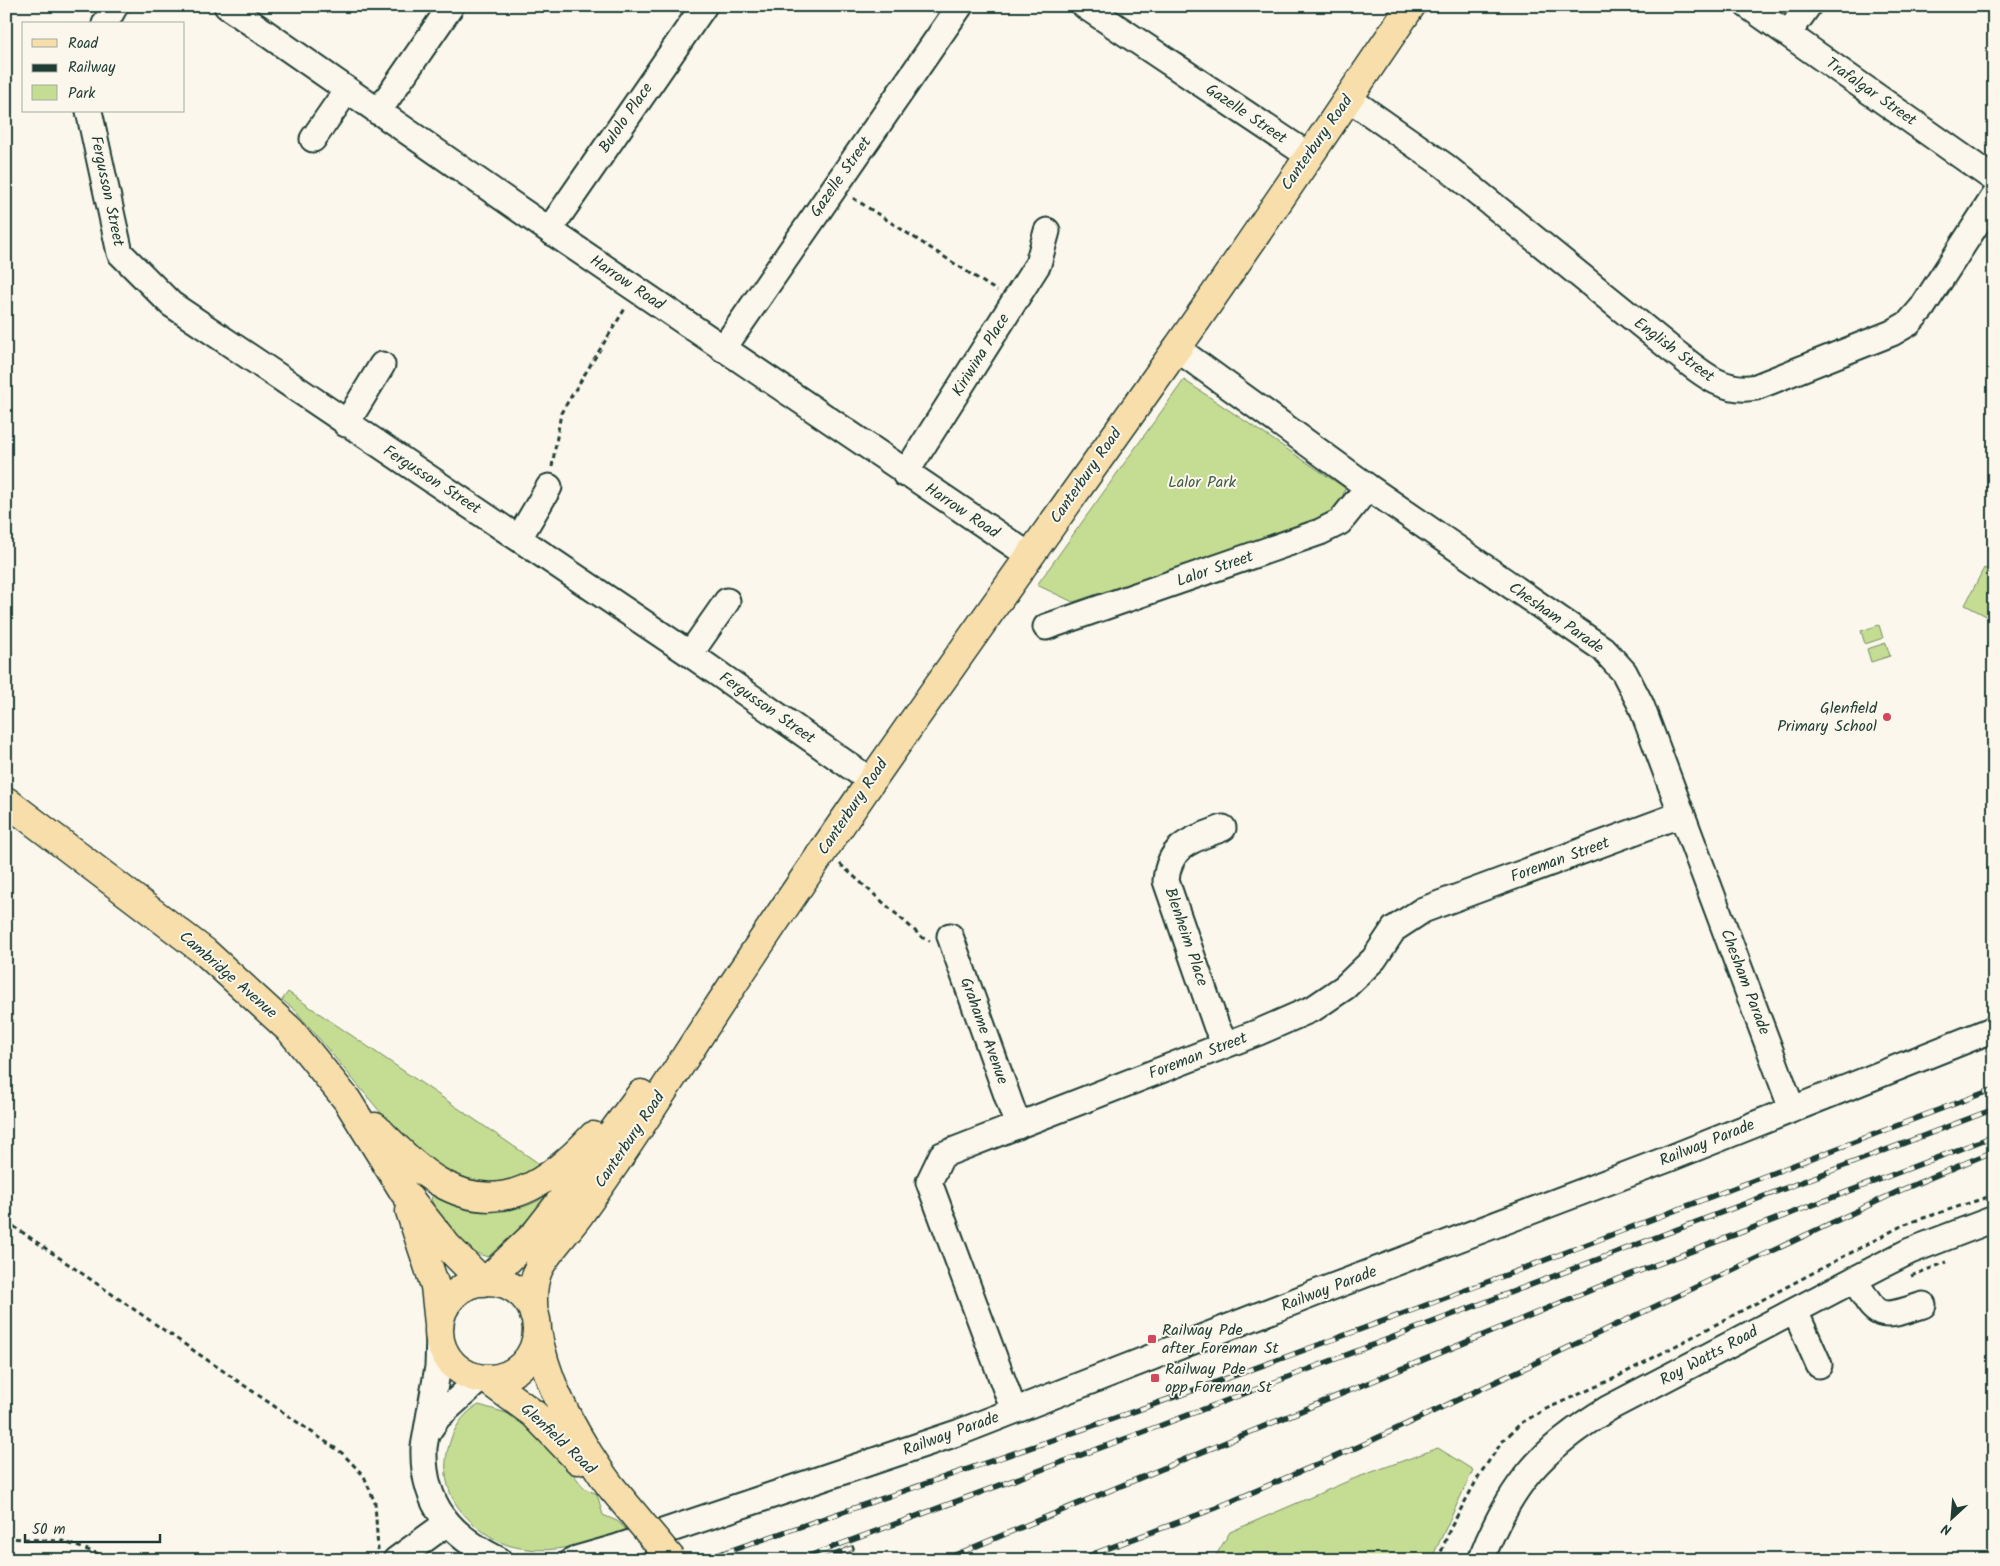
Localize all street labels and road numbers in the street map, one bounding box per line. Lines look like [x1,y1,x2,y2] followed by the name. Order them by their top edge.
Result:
[1820,51,1922,133] street label: Trafalgar Street
[1200,77,1292,151] street label: Gazelle Street
[593,78,659,158] street label: Bulolo Place
[1275,89,1360,196] street label: Canterbury Road
[804,131,879,222] street label: Gazelle Street
[83,133,131,249] street label: Fergusson Street
[585,249,670,318] street label: Harrow Road
[946,309,1016,401] street label: Kiriwina Place
[1628,311,1720,389] street label: English Street
[1044,422,1129,529] street label: Canterbury Road
[378,439,487,522] street label: Fergusson Street
[920,477,1005,546] street label: Harrow Road
[1173,544,1258,594] street label: Lalor Street
[1503,576,1609,660] street label: Chesham Parade
[714,665,821,751] street label: Fergusson Street
[811,753,895,860] street label: Canterbury Road
[1507,830,1614,890] street label: Foreman Street
[1157,884,1215,990] street label: Blenheim Place
[173,925,283,1025] street label: Cambridge Avenue
[1713,925,1777,1039] street label: Chesham Parade
[953,974,1015,1088] street label: Grahame Avenue
[1145,1025,1252,1086] street label: Foreman Street
[588,1086,672,1193] street label: Canterbury Road
[1656,1113,1758,1173] street label: Railway Parade
[1277,1259,1381,1319] street label: Railway Parade
[1655,1319,1764,1392] street label: Roy Watts Road
[515,1397,602,1481] street label: Glenfield Road
[899,1405,1003,1463] street label: Railway Parade

